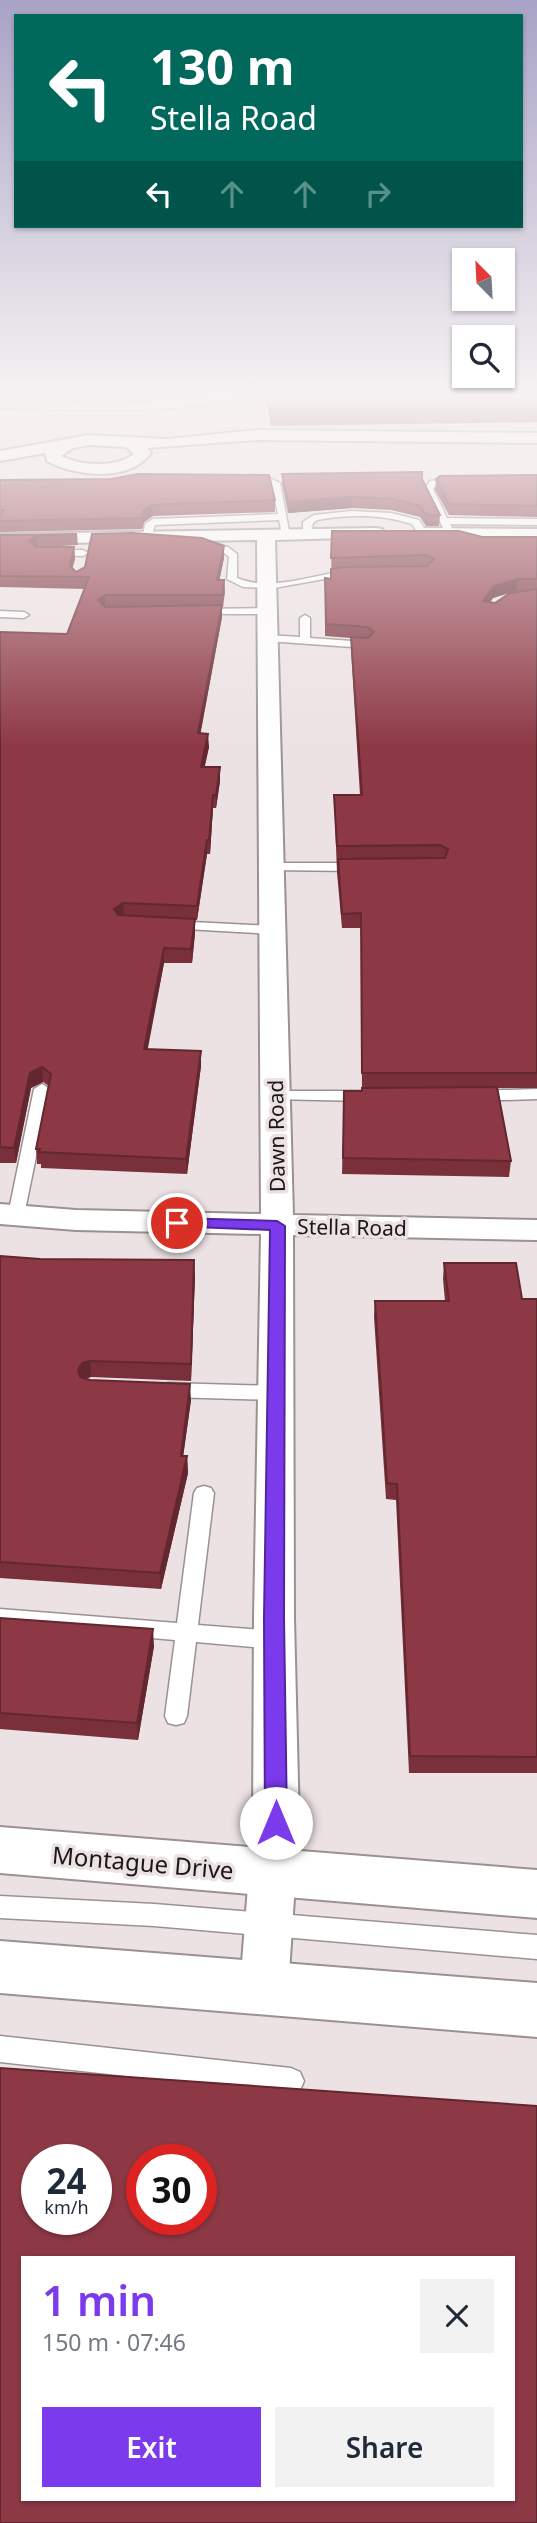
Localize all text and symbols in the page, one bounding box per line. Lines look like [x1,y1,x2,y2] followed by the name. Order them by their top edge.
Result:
[150,33,295,99] text: 130 m
[35,42,126,133] icon: left
[150,96,317,139] text: Stella Road
[140,175,178,213] icon: left
[213,175,251,213] icon: ahead
[286,175,324,213] icon: ahead
[359,175,397,213] icon: right
[452,248,514,312] north arrow
[452,248,515,388] map controls
[452,325,515,388] button: search
[261,1079,291,1193] street label: Dawn Road
[147,1193,207,1253] pin
[158,1204,196,1242] icon: arrive
[297,1212,407,1242] street label: Stella Road
[239,1786,313,1860] position arrow
[51,1838,235,1886] street label: Montague Drive
[126,2144,217,2235] speed limit sign: 30
[46,2157,87,2204] text: 24
[44,2195,89,2219] text: km/h
[42,2271,156,2328] text: 1 min
[420,2279,494,2353] button: close
[42,2326,186,2358] text: 150 m · 07:46
[42,2407,261,2487] button: Exit
[275,2407,494,2487] button: Share

